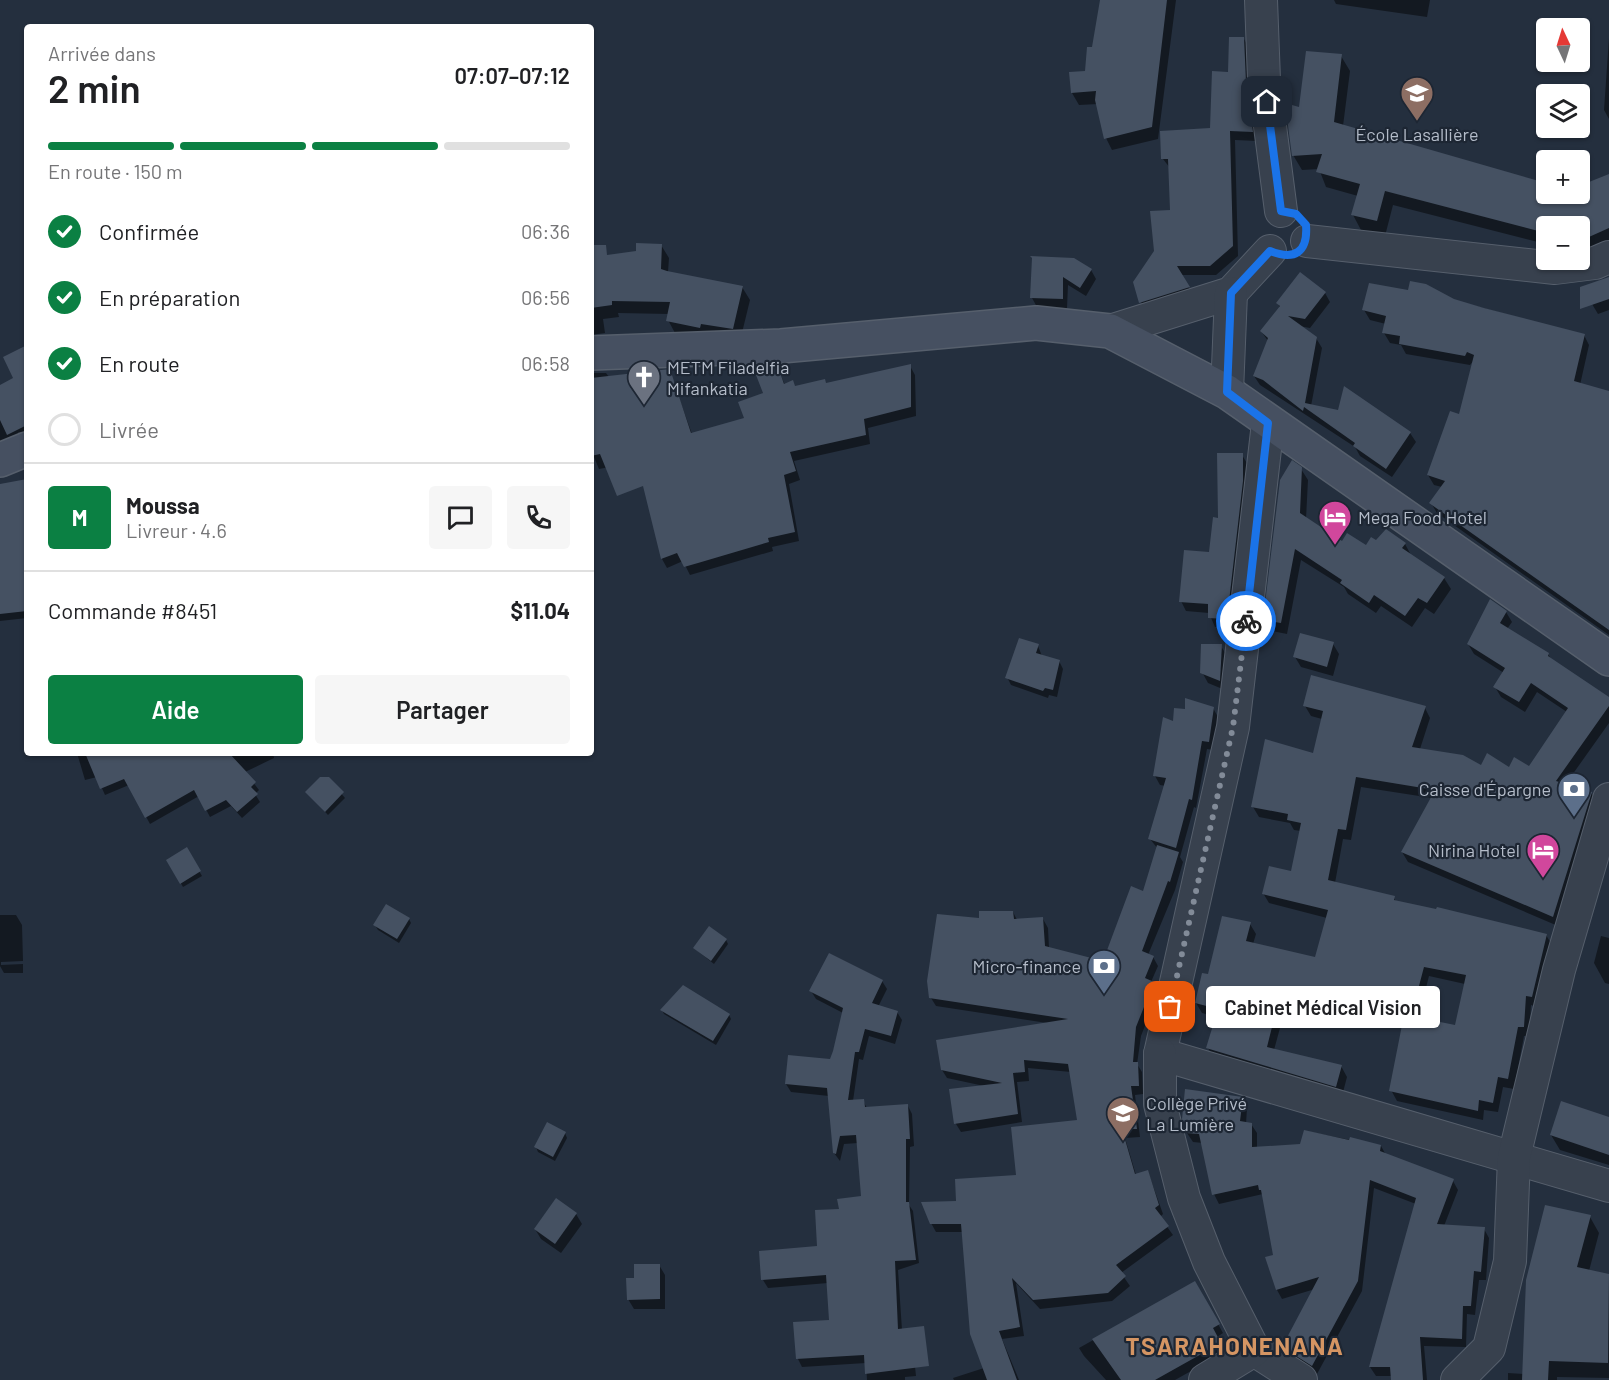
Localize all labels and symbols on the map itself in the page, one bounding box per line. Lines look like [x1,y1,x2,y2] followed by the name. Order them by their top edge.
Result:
[1536,18,1590,72] north arrow
[1399,75,1435,122] school or university icon: École Lasallière
[1241,76,1292,127] pin
[1355,123,1479,145] place label: École Lasallière
[667,356,789,399] place label: METM Filadelfia Mifankatia
[626,359,662,406] church icon: METM Filadelfia Mifankatia
[1317,499,1353,546] hotel icon: Mega Food Hotel
[1358,506,1487,528] place label: Mega Food Hotel
[1216,591,1276,651] courier
[1556,771,1592,818] bank icon: Caisse d'Épargne
[1419,778,1551,800] place label: Caisse d'Épargne
[1525,832,1561,879] hotel icon: Nirina Hotel
[1428,839,1520,861] place label: Nirina Hotel
[1086,948,1122,995] bank icon: Micro-finance
[972,955,1081,977] place label: Micro-finance
[1144,981,1195,1032] pin
[1206,986,1440,1028] callout: Cabinet Médical Vision
[1146,1092,1247,1135] place label: Collège Privé La Lumière
[1105,1095,1141,1142] school or university icon: Collège Privé La Lumière
[1126,1331,1344,1360] district label: TSARAHONENANA

